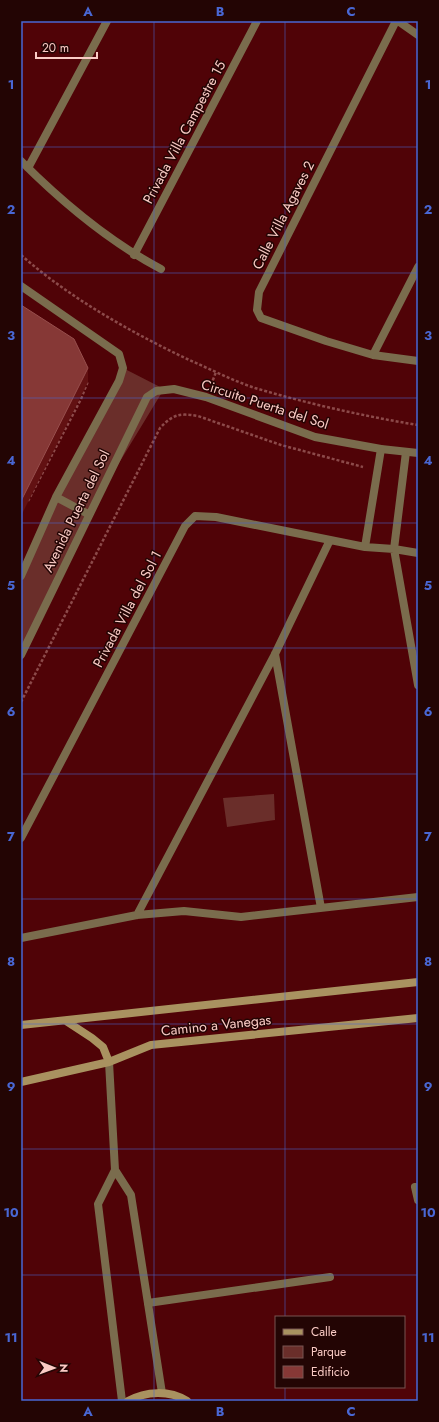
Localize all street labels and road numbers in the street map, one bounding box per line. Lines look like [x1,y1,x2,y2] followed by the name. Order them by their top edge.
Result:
[138,57,230,207] street label: Privada Villa Campestre 15
[247,157,319,273] street label: Calle Villa Agaves 2
[199,374,331,434] street label: Circuito Puerta del Sol
[38,446,114,576] street label: Avenida Puerta del Sol
[88,547,166,671] street label: Privada Villa del Sol 1
[160,1009,272,1041] street label: Camino a Vanegas

